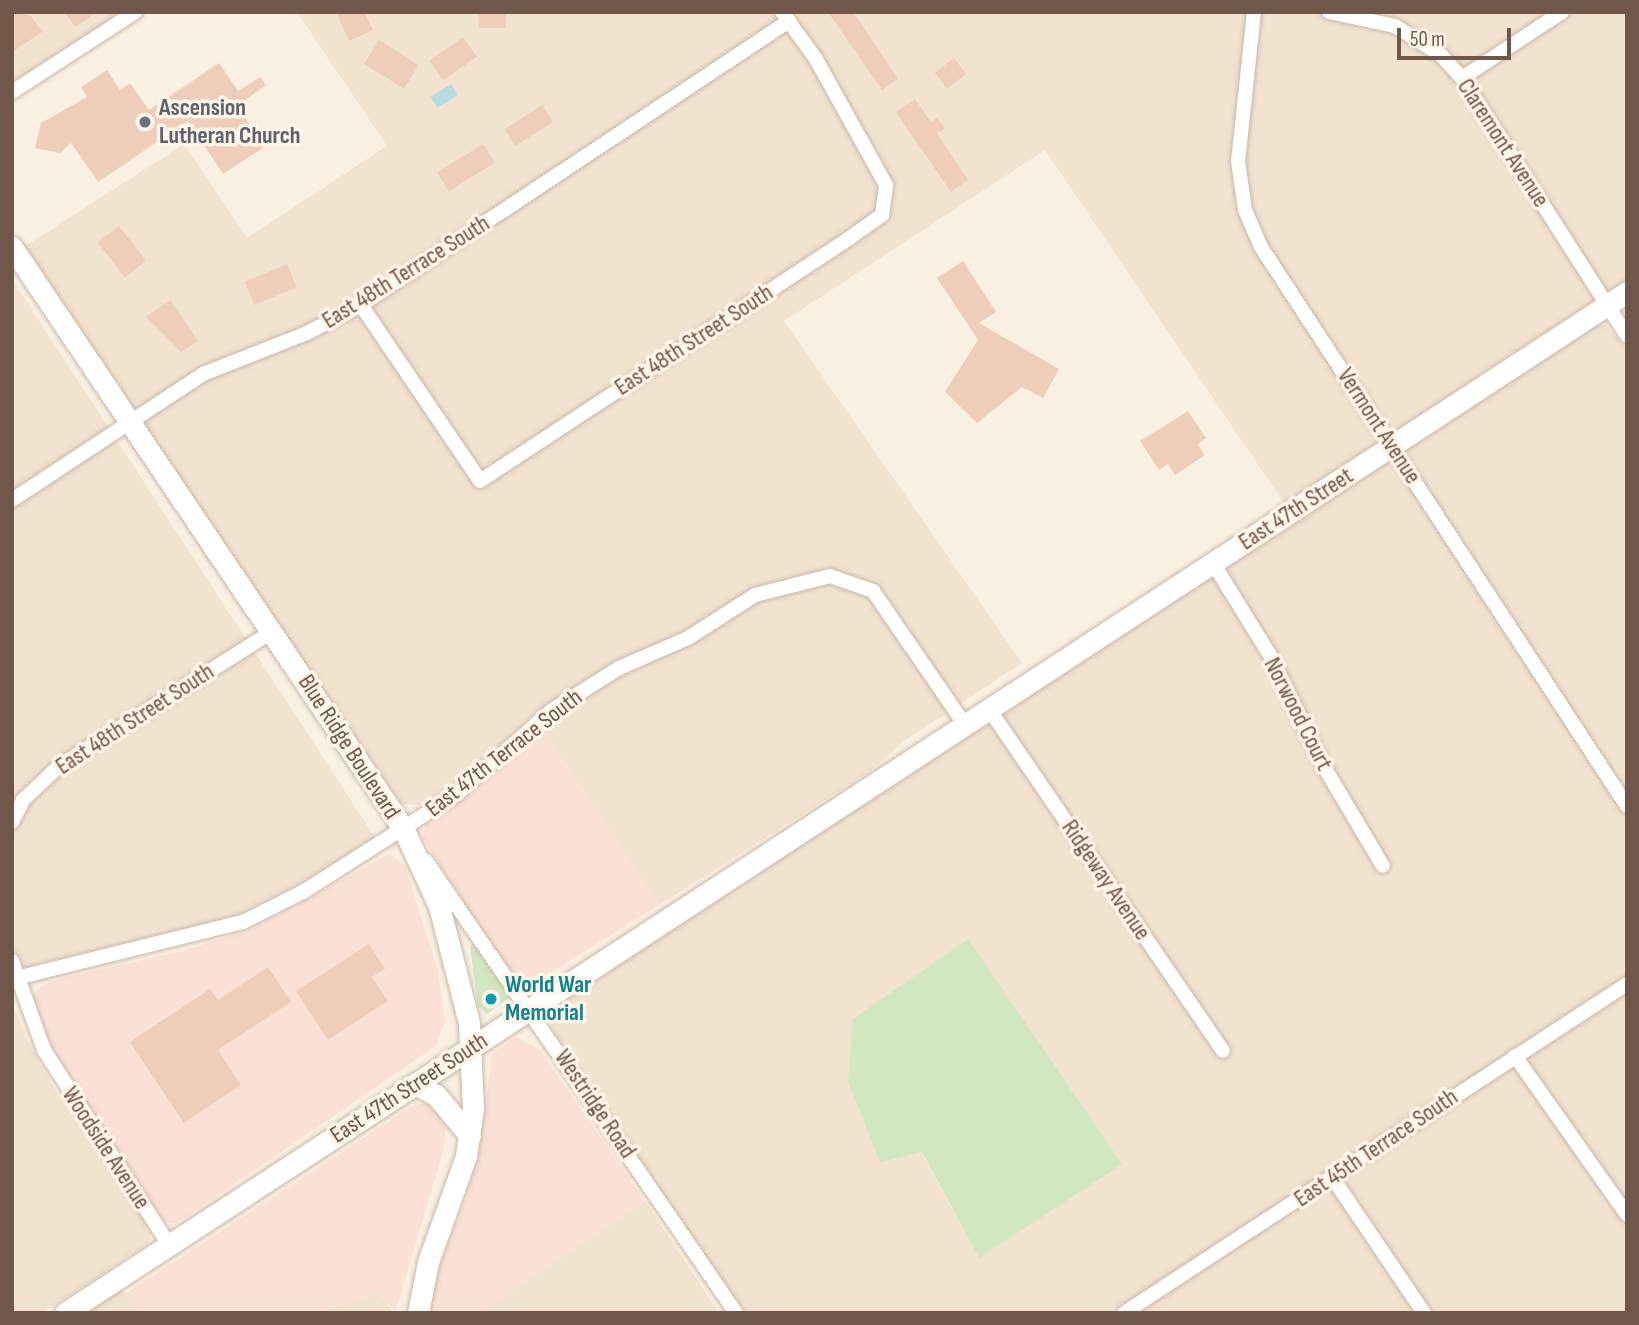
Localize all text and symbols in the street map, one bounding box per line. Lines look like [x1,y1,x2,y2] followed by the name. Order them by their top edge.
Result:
[1401,14,1515,58] scale bar
[1410,27,1445,52] text: 50 m
[1451,73,1555,213] street label: Claremont Avenue
[159,94,301,150] place label: Ascension Lutheran Church
[137,114,153,130] marker: Ascension Lutheran Church
[317,209,495,335] street label: East 48th Terrace South
[609,278,779,402] street label: East 48th Street South
[1331,363,1427,489] street label: Vermont Avenue
[1234,461,1358,557] street label: East 47th Street
[1257,653,1339,775] street label: Norwood Court
[50,657,220,781] street label: East 48th Street South
[292,669,406,825] street label: Blue Ridge Boulevard
[420,683,588,823] street label: East 47th Terrace South
[1055,814,1157,946] street label: Ridgeway Avenue
[505,971,591,1027] place label: World War Memorial
[483,991,499,1007] marker: World War Memorial
[325,1026,493,1150] street label: East 47th Street South
[548,1044,642,1164] street label: Westridge Road
[56,1081,156,1215] street label: Woodside Avenue
[1289,1083,1463,1213] street label: East 45th Terrace South

